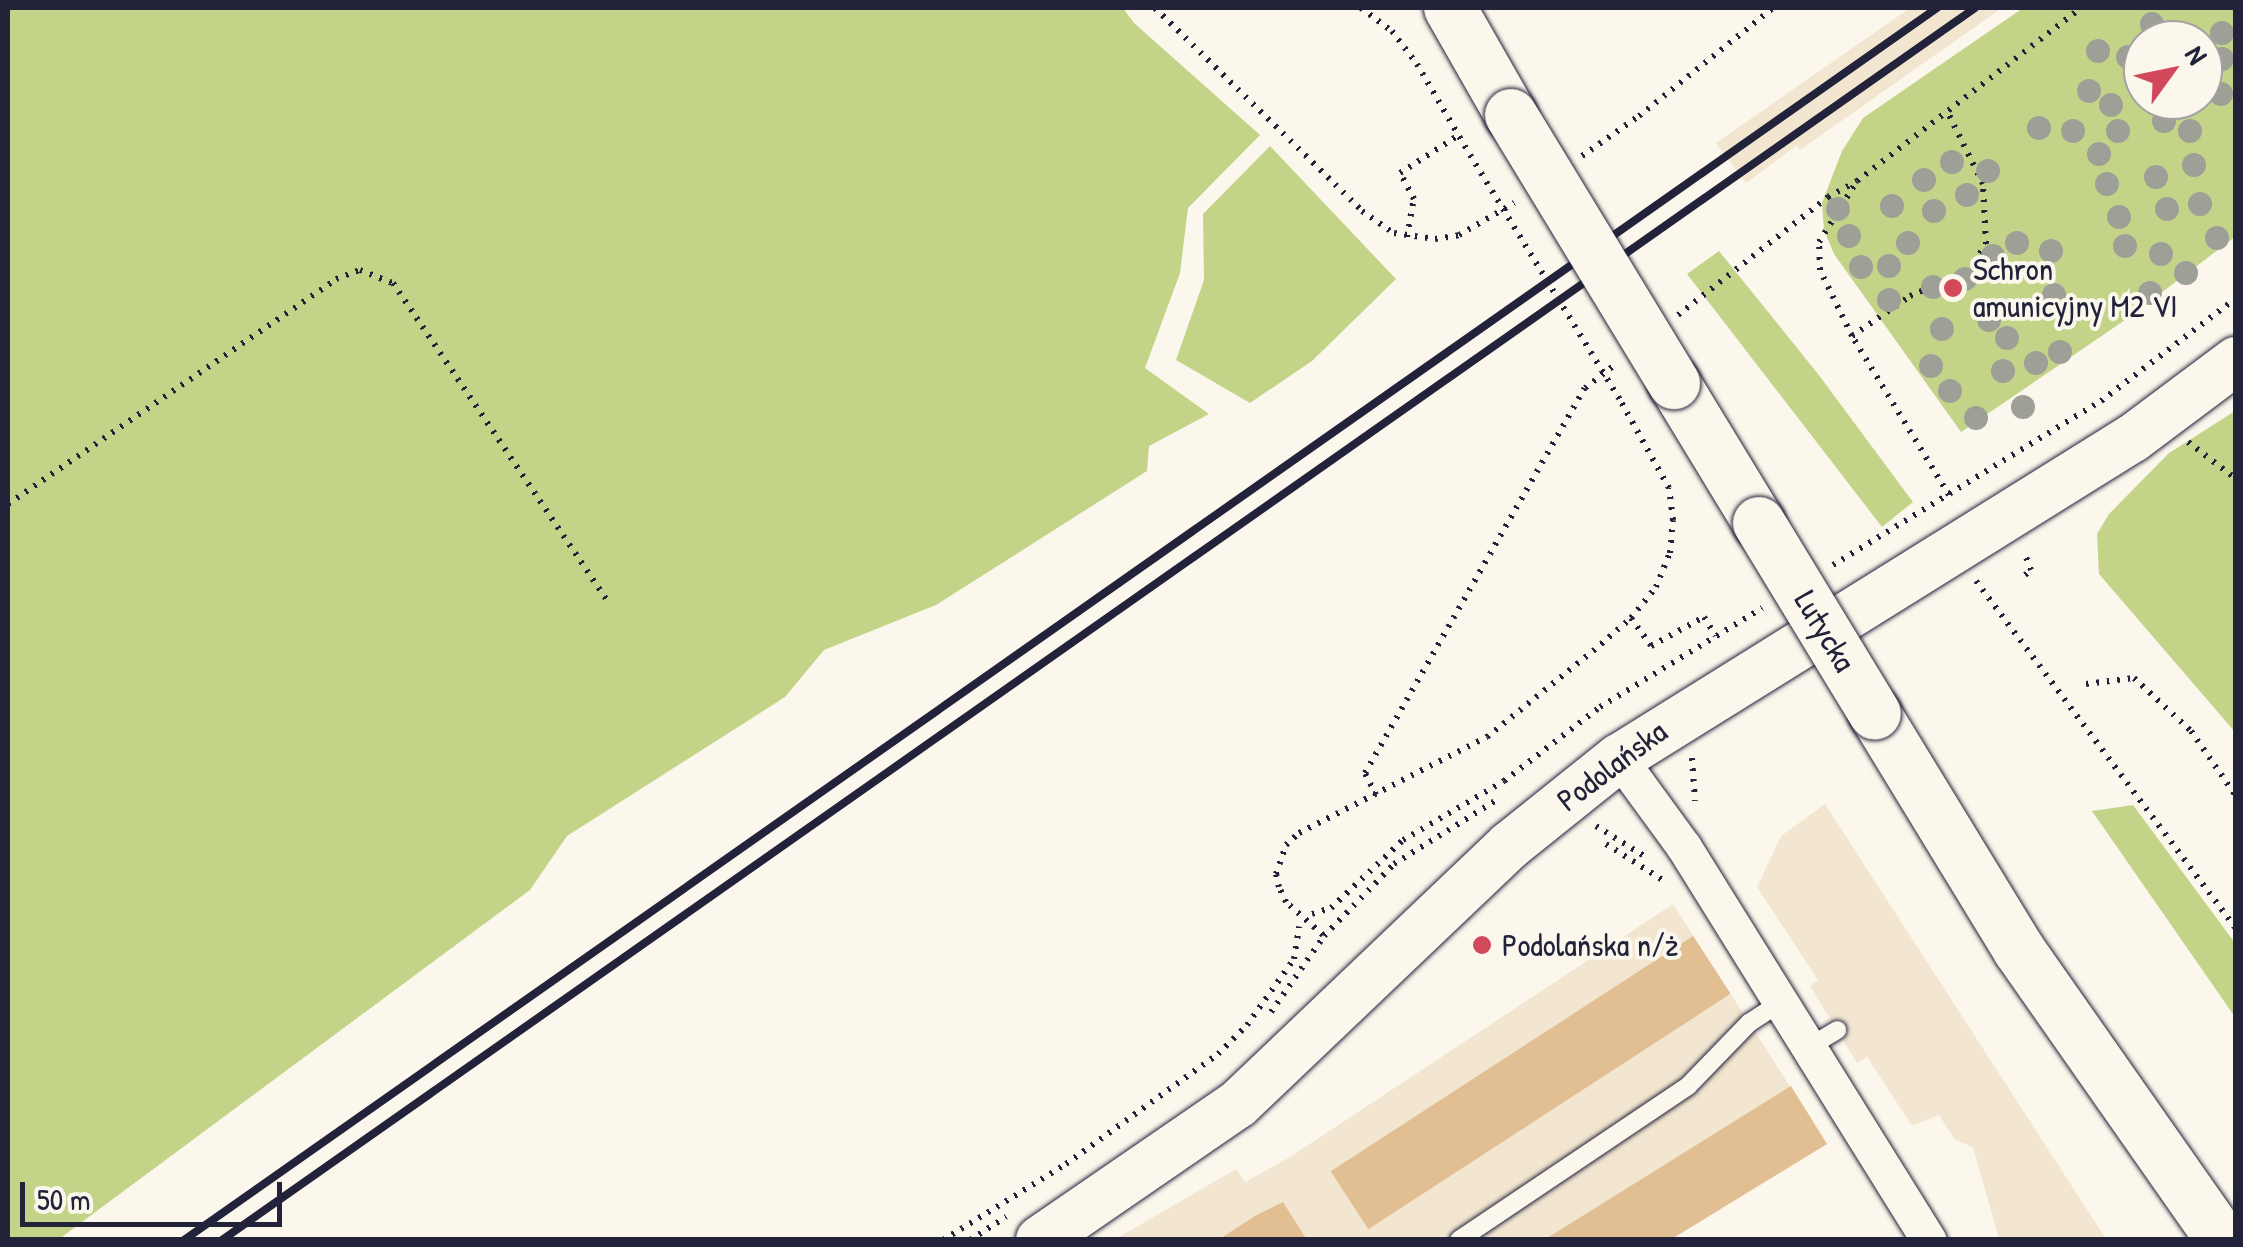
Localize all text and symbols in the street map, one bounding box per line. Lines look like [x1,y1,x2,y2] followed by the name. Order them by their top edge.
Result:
[2123,20,2223,120] north arrow
[2176,38,2216,71] text: N
[1973,251,2177,326] place label: Schron amunicyjny M2 VI
[1942,277,1964,299] marker: Schron amunicyjny M2 VI
[1786,584,1864,678] street label: Lutycka
[1550,712,1674,820] street label: Podolańska
[1502,926,1678,964] place label: Podolańska n/ż
[1471,934,1493,956] marker: Podolańska n/ż
[25,1162,288,1224] scale bar
[37,1179,90,1219] text: 50 m

